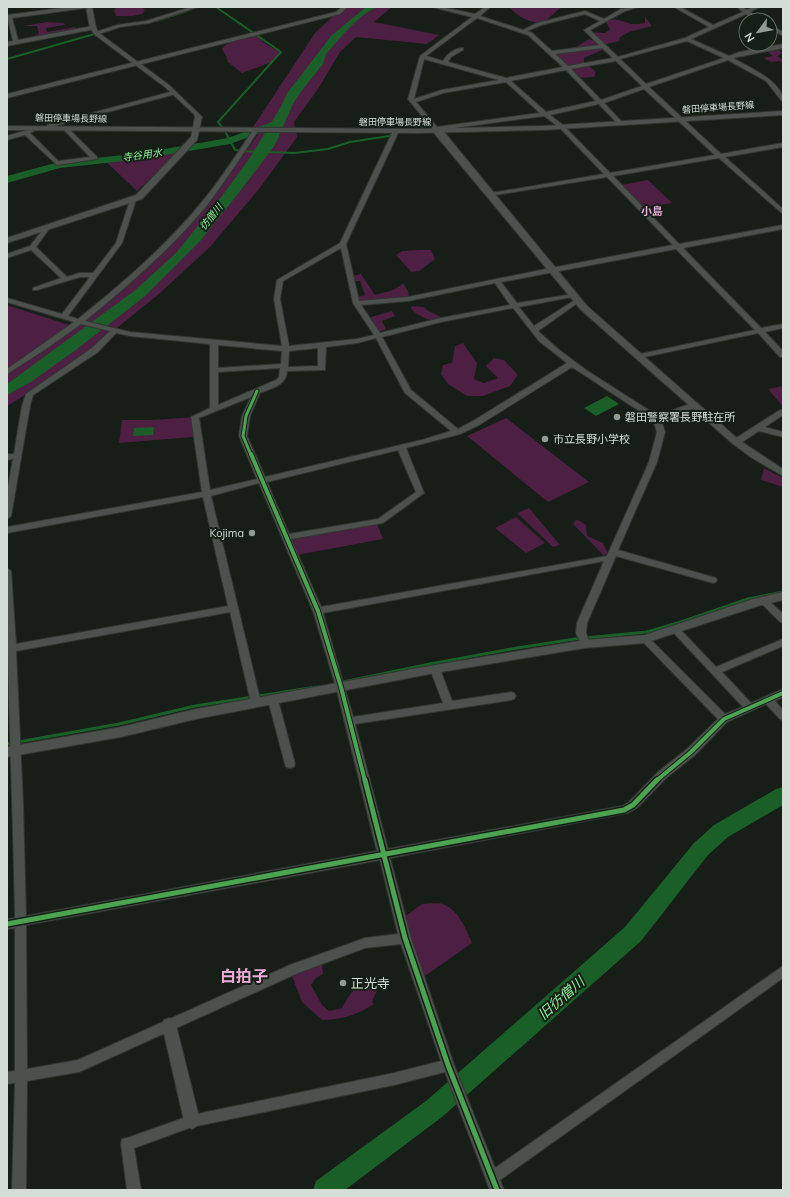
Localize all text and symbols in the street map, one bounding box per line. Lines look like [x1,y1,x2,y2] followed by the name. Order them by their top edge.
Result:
[738,12,778,52] north arrow
[741,30,758,45] text: N
[682,99,755,115] street label: 磐田停車場長野線
[35,112,108,124] street label: 磐田停車場長野線
[359,116,432,127] street label: 磐田停車場長野線
[121,146,164,164] water label: 寺谷用水
[197,200,226,233] water label: 彷僧川
[641,204,663,218] district label: 小島
[625,410,736,424] place label: 磐田警察署長野駐在所
[612,412,622,422] marker: 磐田警察署長野駐在所
[553,432,630,446] place label: 市立長野小学校
[540,434,550,444] marker: 市立長野小学校
[209,526,244,540] place label: Kojima
[247,528,257,538] marker: Kojima
[220,966,268,986] district label: 白拍子
[534,972,590,1023] water label: 旧彷僧川
[351,975,390,991] place label: 正光寺
[338,978,348,988] marker: 正光寺

